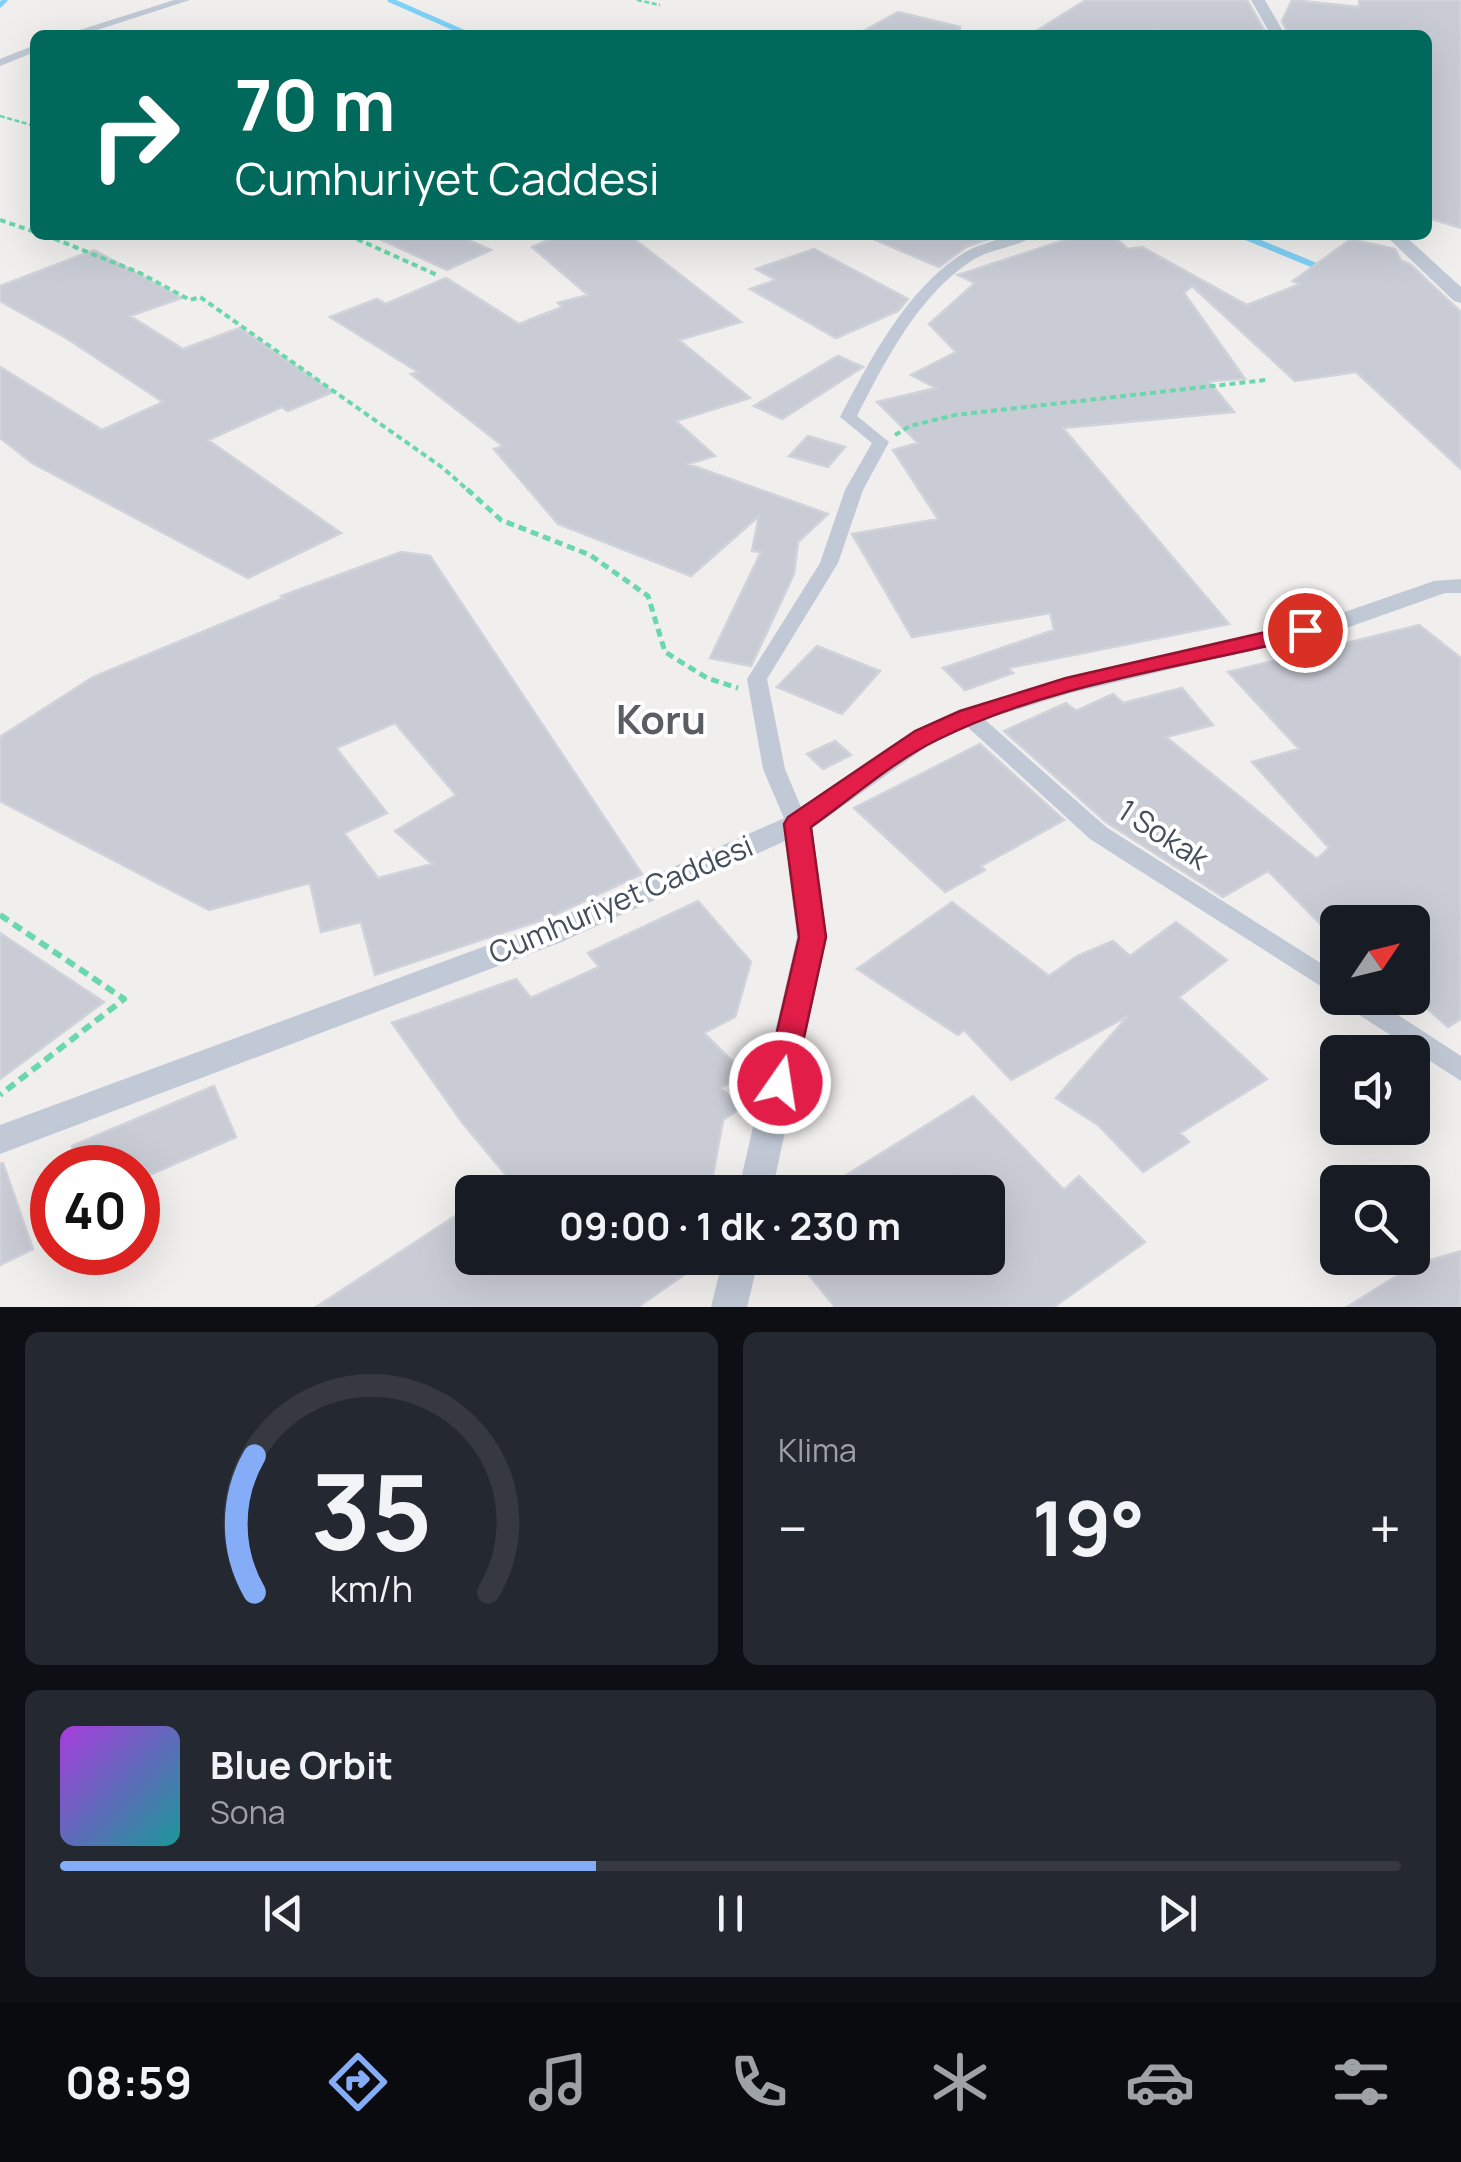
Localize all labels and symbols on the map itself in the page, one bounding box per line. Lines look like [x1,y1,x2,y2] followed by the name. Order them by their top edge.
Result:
[1263,588,1348,673] pin
[616,691,706,746] district label: Koru
[1111,789,1218,879] street label: 1 Sokak
[482,824,759,973] street label: Cumhuriyet Caddesi
[1320,905,1430,1015] north arrow
[728,1031,832,1135] position arrow
[30,1145,160,1275] speed limit sign: 40

